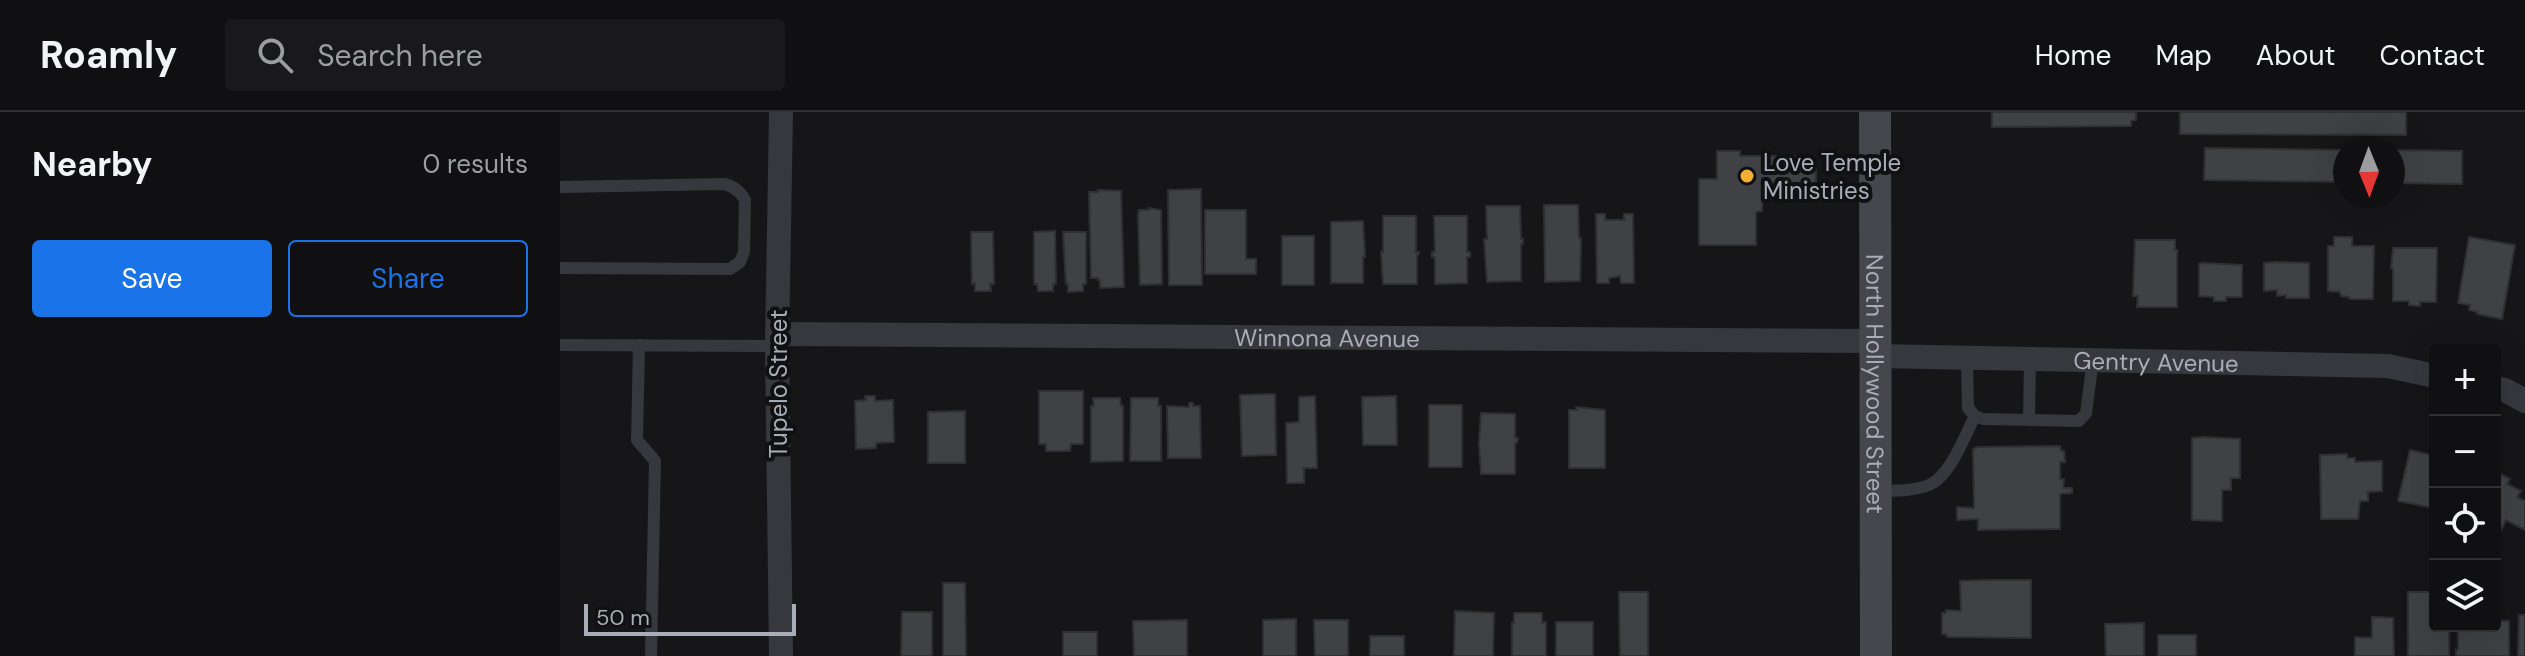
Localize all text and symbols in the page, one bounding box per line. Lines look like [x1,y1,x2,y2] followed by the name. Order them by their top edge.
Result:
[225,19,785,91] search box
[40,30,177,80] text: Roamly
[253,33,297,77] icon: search
[317,36,483,75] text: Search here
[2035,37,2111,74] text: Home
[2155,37,2212,74] text: Map
[2256,37,2335,74] text: About
[2379,37,2485,74] text: Contact
[2333,136,2405,208] north arrow
[32,142,152,187] text: Nearby
[422,147,528,181] text: 0 results
[1763,147,1901,206] place label: Love Temple Ministries
[1738,167,1756,185] marker: Love Temple Ministries
[32,240,272,317] button: Save
[288,240,528,317] button: Share
[1860,254,1891,514] street label: North Hollywood Street
[763,310,794,458] street label: Tupelo Street
[1234,321,1420,354] street label: Winnona Avenue
[2073,344,2239,379] street label: Gentry Avenue
[2429,344,2501,632] map controls
[2429,344,2501,416] button: +
[2429,416,2501,488] button: −
[2429,488,2501,560] button: locate
[2429,560,2501,632] button: layers
[584,600,796,636] scale bar
[596,603,650,632] text: 50 m

